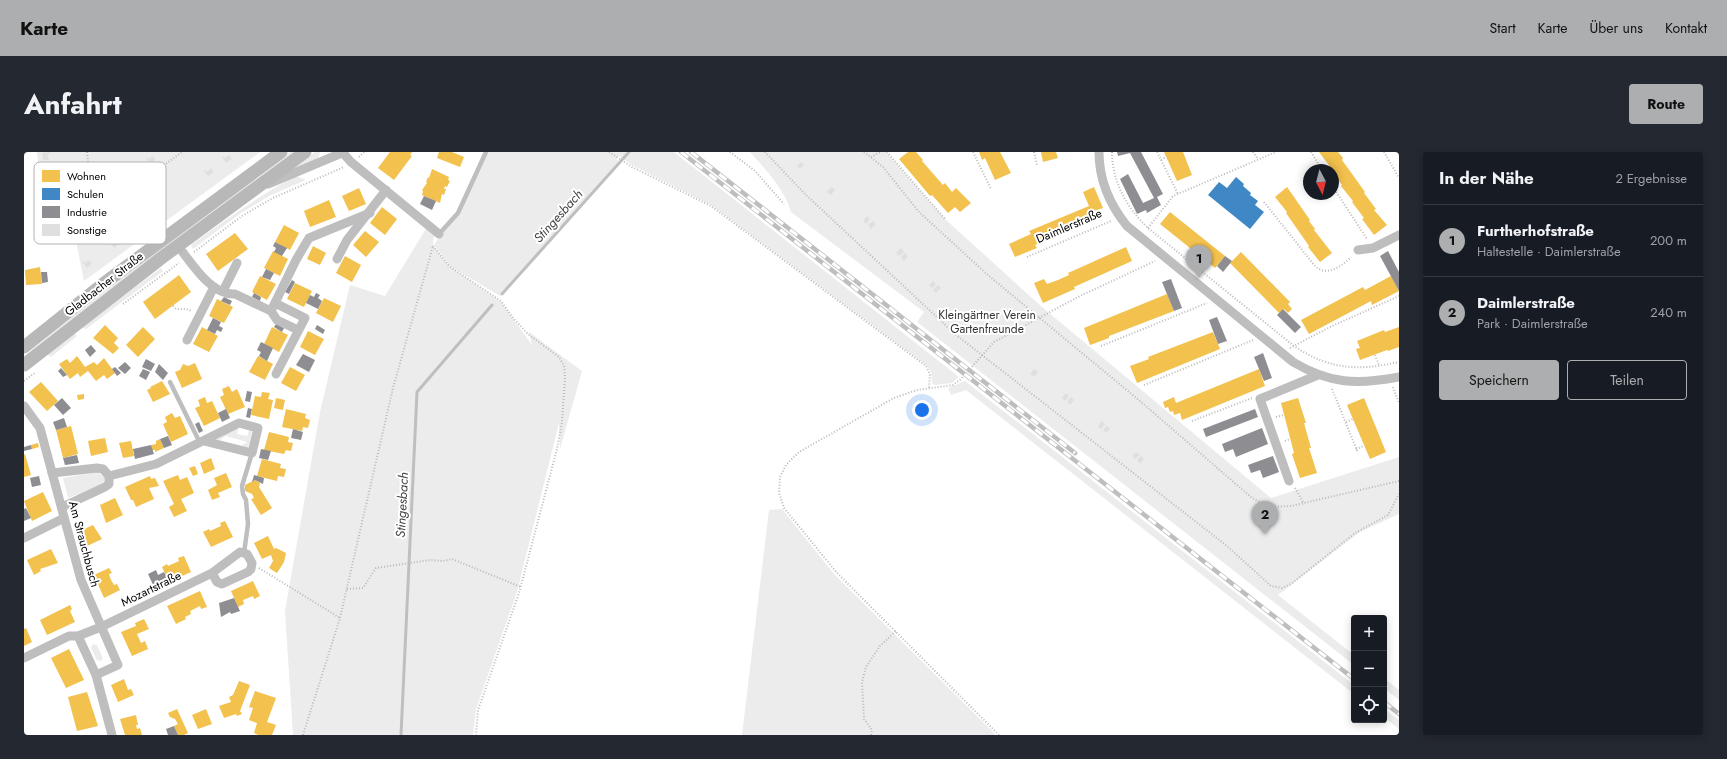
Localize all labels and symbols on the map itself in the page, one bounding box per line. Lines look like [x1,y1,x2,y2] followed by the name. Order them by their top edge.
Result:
[34,162,166,244] legend
[1303,164,1339,200] north arrow
[67,168,106,184] text: Wohnen
[529,185,587,247] water label: Stingesbach
[67,186,104,202] text: Schulen
[67,204,107,220] text: Industrie
[1033,204,1105,248] street label: Daimlerstraße
[67,222,107,238] text: Sonstige
[1186,245,1212,278] pin: 1
[61,248,147,320] street label: Gladbacher Straße
[938,306,1036,338] park label: Kleingärtner Verein Gartenfreunde
[912,400,932,420] your location
[391,471,413,538] water label: Stingesbach
[64,499,104,589] street label: Am Strauchbusch
[1252,501,1278,534] pin: 2
[118,567,184,611] street label: Mozartstraße

